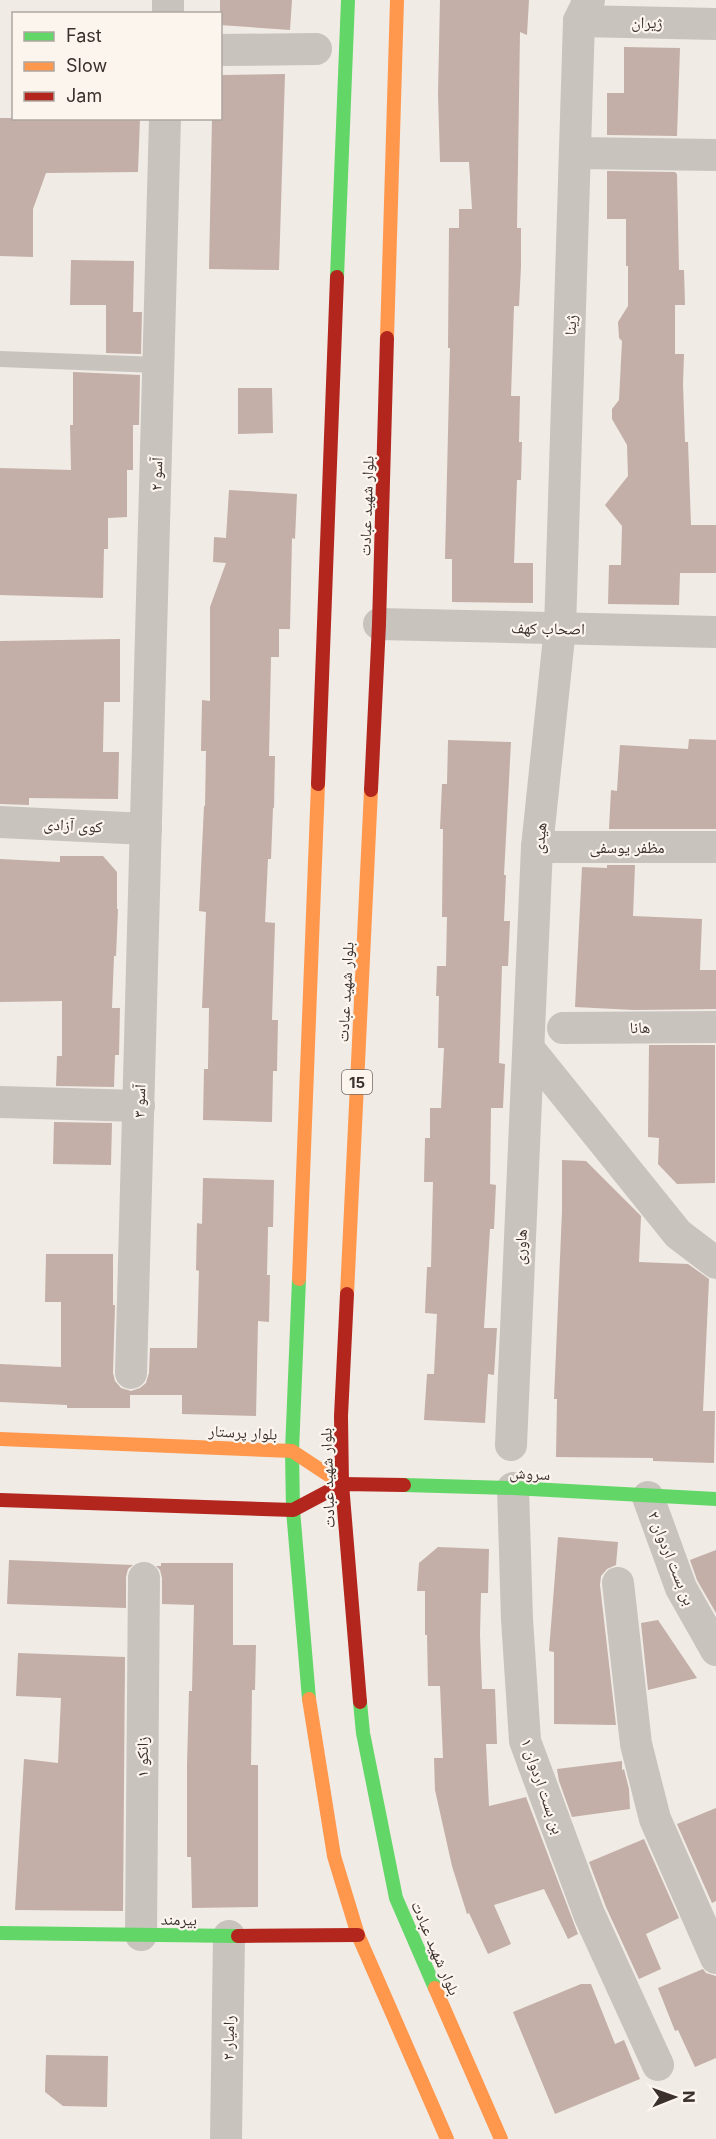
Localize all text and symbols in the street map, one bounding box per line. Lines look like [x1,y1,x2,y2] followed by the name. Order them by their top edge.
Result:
[12,12,222,120] legend
[631,12,663,33] street label: ژیران
[66,25,102,46] text: Fast
[66,55,107,76] text: Slow
[66,85,102,106] text: Jam
[560,314,580,336] street label: ژینا
[354,455,378,557] street label: بلوار شهید عبادت
[145,456,167,491] street label: آسو ۲
[511,617,585,639] street label: اصحاب کهف
[43,813,103,838] street label: کوی آزادی
[528,822,551,855] street label: هیدی
[589,837,665,858] street label: مظفر یوسفی
[332,941,358,1043] street label: بلوار شهید عبادت
[630,1017,650,1037] street label: هانا
[342,1070,372,1094] road number: 15
[128,1083,150,1118] street label: آسو ۳
[509,1229,532,1265] street label: هاوری
[207,1420,278,1444] street label: بلوار پرستار
[315,1427,339,1529] street label: بلوار شهید عبادت
[509,1462,551,1485] street label: سروش
[643,1508,700,1608] street label: بن بست اردوان ۲
[516,1736,569,1837] street label: بن بست اردوان ۱
[132,1737,152,1777] street label: زانکو ۱
[407,1898,465,1998] street label: بلوار شهید عبادت
[161,1909,197,1929] street label: بیرمند
[218,2015,238,2061] street label: رامیار ۲
[644,2067,704,2127] north arrow
[679,2090,699,2103] text: N

